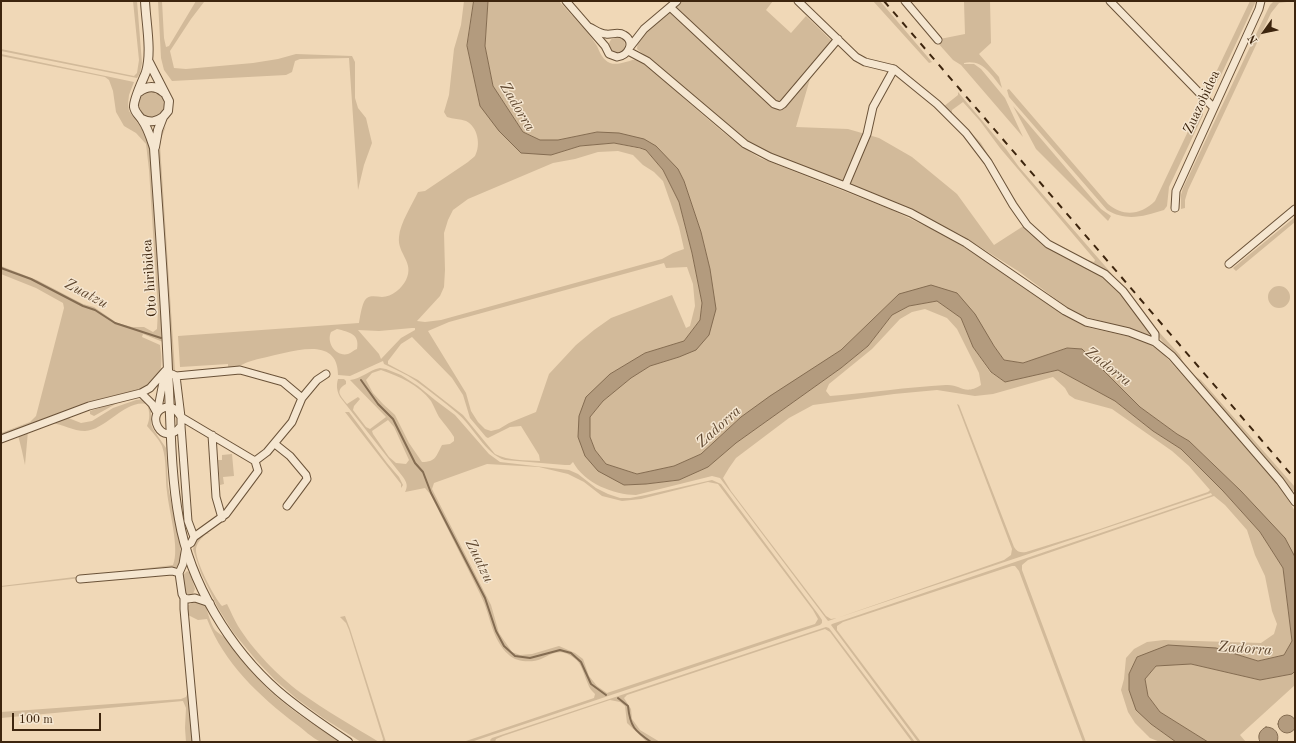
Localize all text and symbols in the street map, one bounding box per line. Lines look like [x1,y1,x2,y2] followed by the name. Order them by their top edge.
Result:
[1244,12,1284,52] north arrow
[1247,32,1260,45] text: N
[1180,68,1224,136] street label: Zuazobidea
[495,79,539,135] water label: Zadorra
[139,238,161,318] street label: Oto hiribidea
[61,275,111,313] water label: Zuatzu
[1081,343,1135,391] water label: Zadorra
[693,402,745,452] water label: Zadorra
[461,536,497,586] water label: Zuatzu
[1217,638,1273,660] water label: Zadorra
[14,705,103,731] scale bar
[19,714,53,726] text: 100 m

